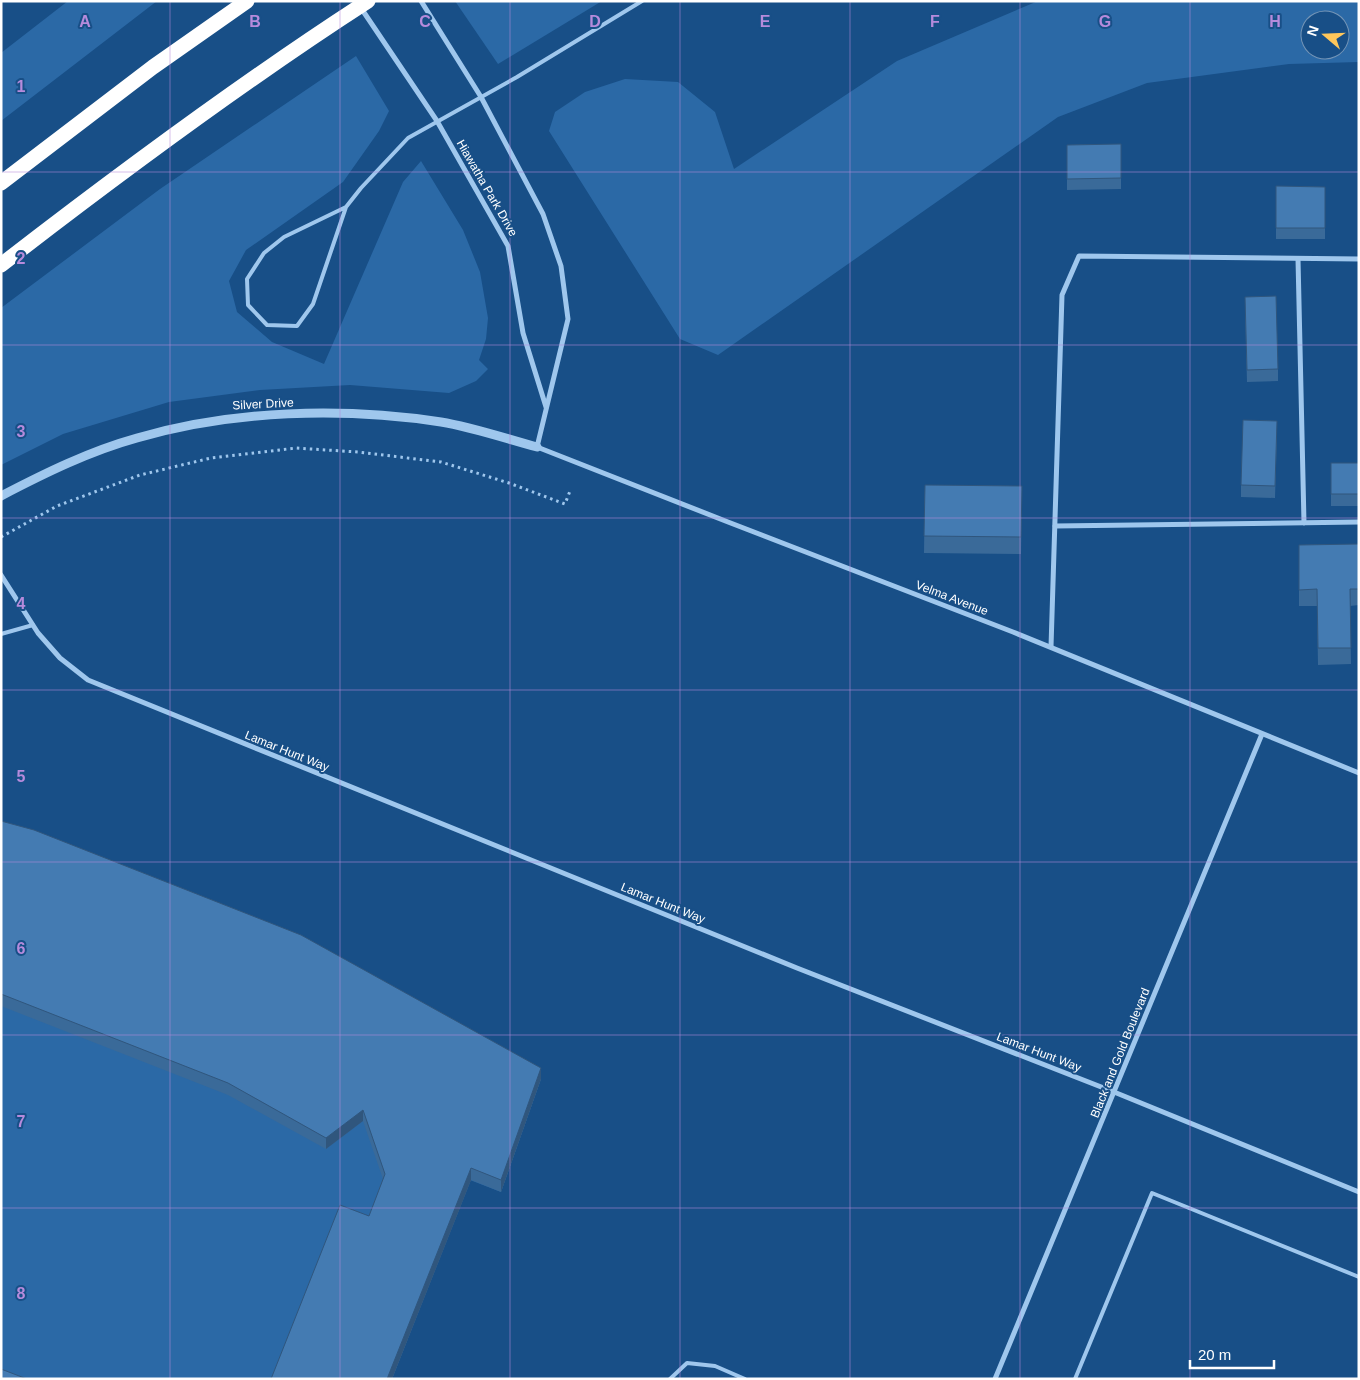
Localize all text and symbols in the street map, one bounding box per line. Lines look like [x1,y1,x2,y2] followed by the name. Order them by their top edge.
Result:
[1300,10,1350,60] north arrow
[79,13,91,30] text: A
[249,13,261,30] text: B
[419,13,431,30] text: C
[589,13,601,30] text: D
[760,13,771,30] text: E
[930,13,940,30] text: F
[1099,13,1111,30] text: G
[1269,13,1281,30] text: H
[1303,23,1322,38] text: N
[17,78,26,95] text: 1
[454,137,521,239] street label: Hiawatha Park Drive
[17,250,26,267] text: 2
[232,395,294,413] street label: Silver Drive
[17,423,26,440] text: 3
[914,578,991,618] street label: Velma Avenue
[17,595,26,612] text: 4
[243,728,331,774] street label: Lamar Hunt Way
[17,768,26,785] text: 5
[619,880,707,926] street label: Lamar Hunt Way
[17,940,26,957] text: 6
[1088,986,1152,1120] street label: Black and Gold Boulevard
[995,1029,1083,1075] street label: Lamar Hunt Way
[17,1113,26,1130] text: 7
[17,1285,26,1302] text: 8
[1190,1338,1274,1370] scale bar
[1198,1346,1231,1363] text: 20 m

